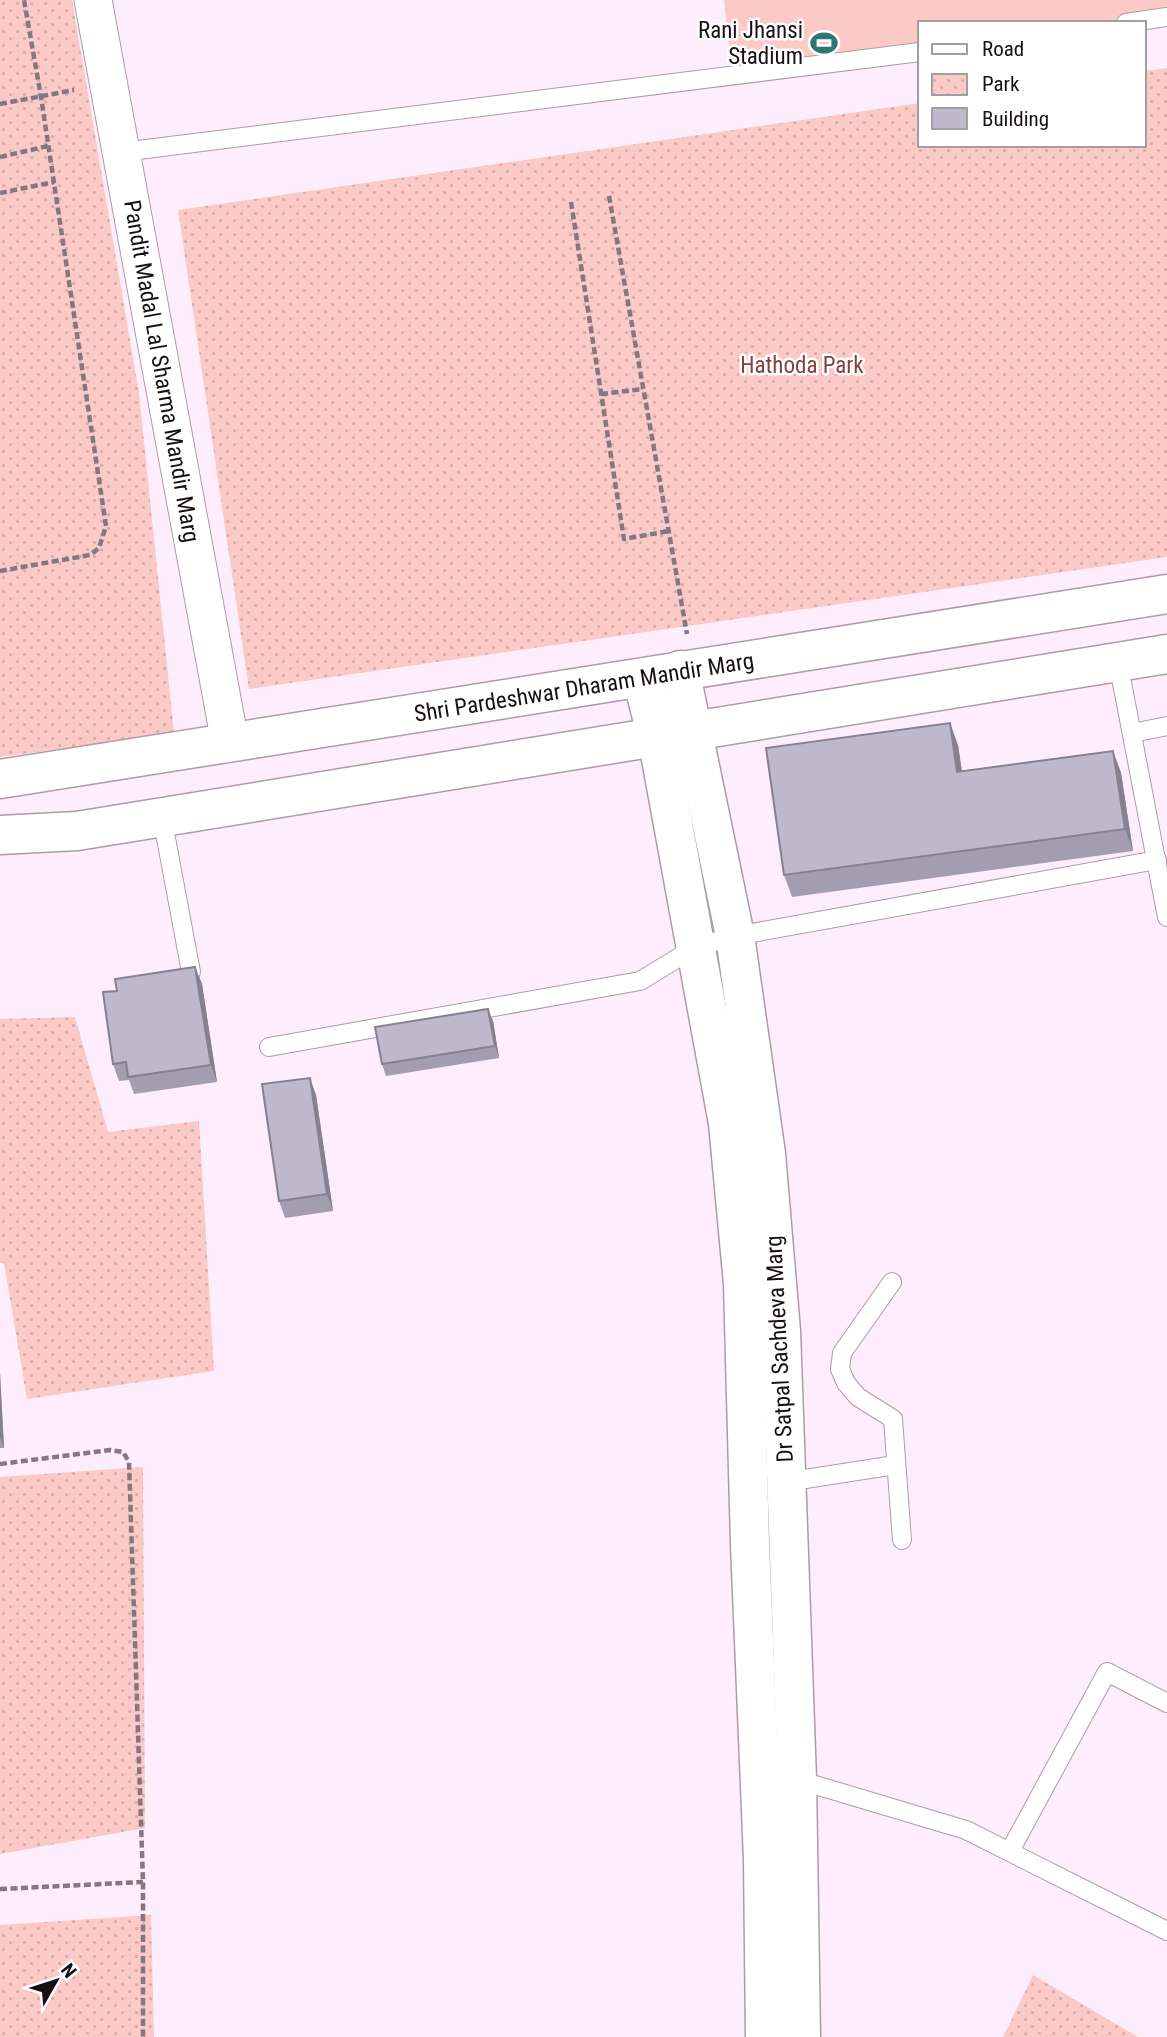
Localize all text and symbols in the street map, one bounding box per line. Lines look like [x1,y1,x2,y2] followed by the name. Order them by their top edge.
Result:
[698,17,803,70] place label: Rani Jhansi Stadium
[918,21,1146,147] legend
[809,28,839,58] sports icon: Rani Jhansi Stadium
[982,37,1024,61] text: Road
[982,72,1020,96] text: Park
[982,107,1049,131] text: Building
[118,198,205,544] street label: Pandit Madal Lal Sharma Mandir Marg
[740,352,864,379] park label: Hathoda Park
[412,647,756,728] street label: Shri Pardeshwar Dharam Mandir Marg
[760,1235,799,1463] street label: Dr Satpal Sachdeva Marg
[21,1946,91,2016] north arrow
[56,1959,81,1982] text: N

